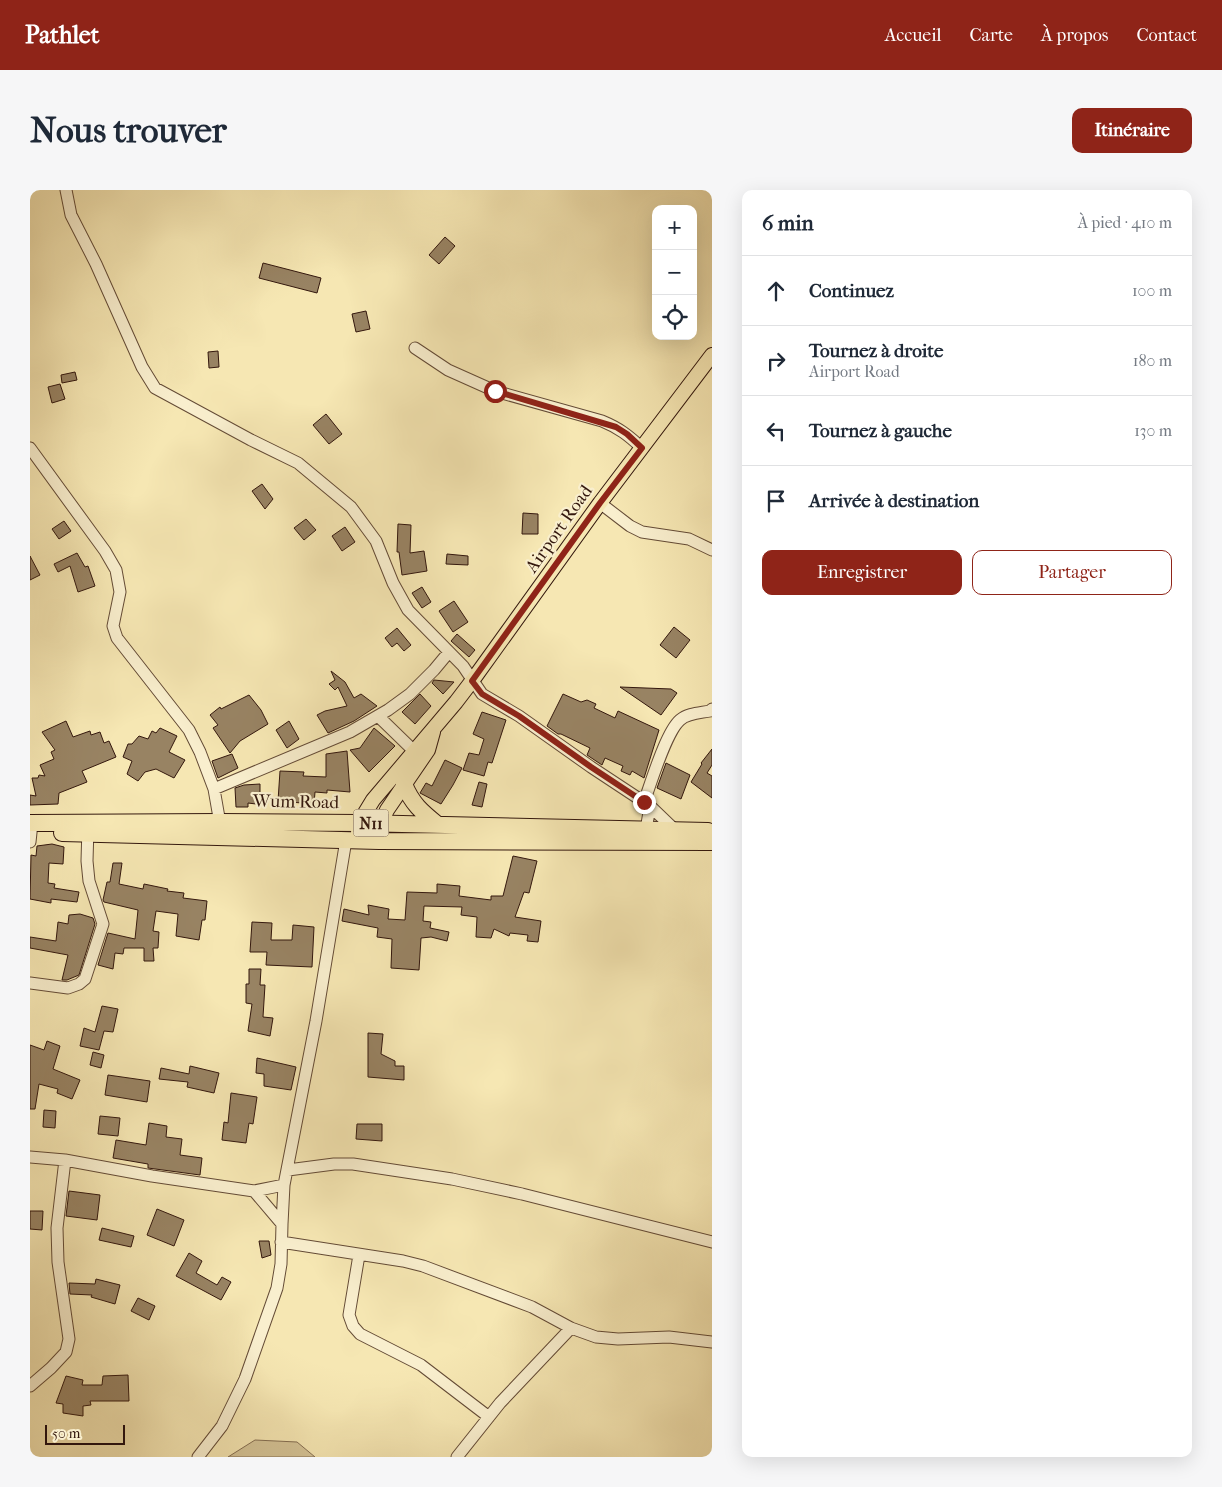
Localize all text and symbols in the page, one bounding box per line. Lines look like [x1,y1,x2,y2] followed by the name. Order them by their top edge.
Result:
[25,21,99,49] text: Pathlet
[885,25,942,46] text: Accueil
[970,25,1013,46] text: Carte
[1041,25,1108,46] text: À propos
[1136,25,1197,46] text: Contact
[1072,108,1192,153] button: Itinéraire
[30,110,227,151] text: Nous trouver
[652,205,697,340] map controls
[652,205,697,250] button: +
[762,211,814,235] text: 6 min
[1078,213,1172,232] text: À pied · 410 m
[652,250,697,295] button: −
[762,277,790,305] icon: ahead
[809,280,894,302] text: Continuez
[1132,281,1172,300] text: 100 m
[652,295,697,340] button: locate
[809,340,943,362] text: Tournez à droite
[762,347,790,375] icon: right
[1133,351,1172,370] text: 180 m
[809,362,900,381] text: Airport Road
[484,380,507,403] route start
[762,417,790,445] icon: left
[809,420,952,442] text: Tournez à gauche
[1134,421,1172,440] text: 130 m
[521,481,597,578] street label: Airport Road
[762,487,790,515] icon: arrive
[809,490,979,512] text: Arrivée à destination
[762,550,962,595] button: Enregistrer
[972,550,1172,595] button: Partager
[252,791,340,813] street label: Wum Road
[633,791,656,814] route end
[354,810,388,836] road number: N11
[45,1422,125,1445] scale bar
[52,1425,80,1442] text: 50 m

